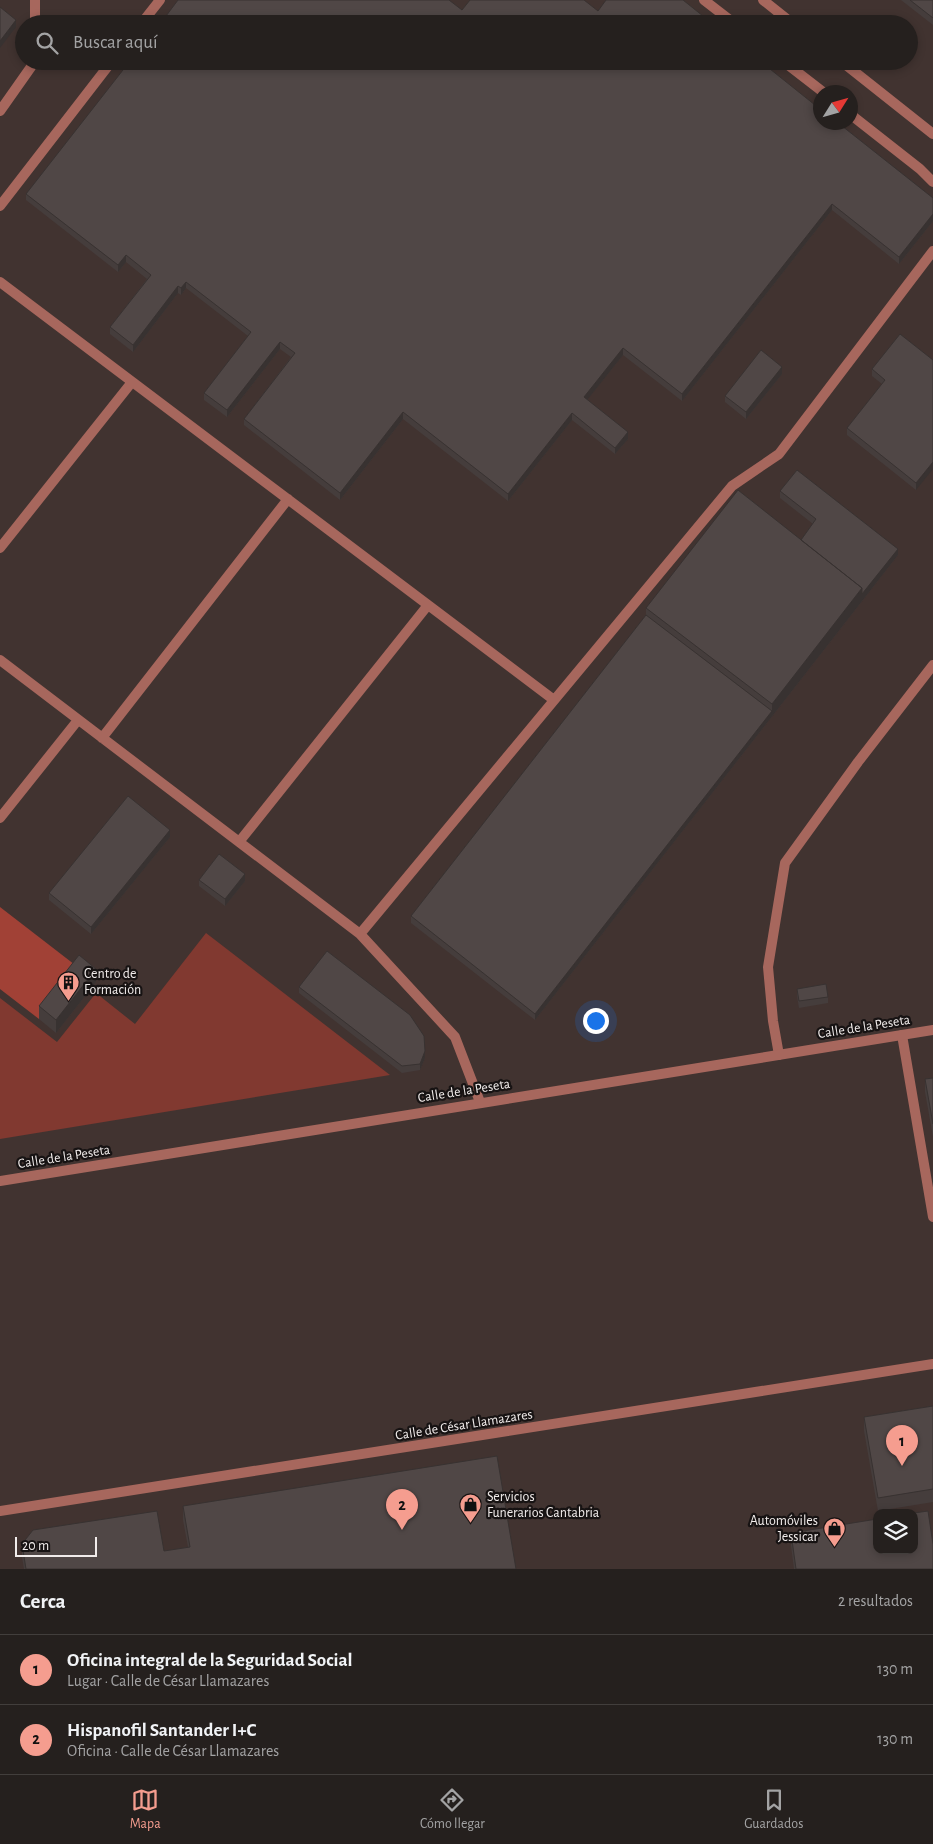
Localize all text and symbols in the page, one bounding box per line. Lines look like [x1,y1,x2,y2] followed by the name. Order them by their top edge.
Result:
[15,15,918,70] search box
[33,29,61,57] icon: search
[73,33,158,52] text: Buscar aquí
[813,85,858,130] north arrow
[84,967,141,997] place label: Centro de Formación
[56,970,80,1001] building icon: Centro de Formación
[583,1008,609,1034] your location
[817,1013,912,1041] street label: Calle de la Peseta
[417,1077,512,1105] street label: Calle de la Peseta
[17,1143,112,1171] street label: Calle de la Peseta
[394,1407,534,1443] street label: Calle de César Llamazares
[886,1425,918,1466] pin: 1
[386,1489,418,1530] pin: 2
[487,1490,600,1520] place label: Servicios Funerarios Cantabria
[459,1493,483,1524] shop icon: Servicios Funerarios Cantabria
[873,1509,918,1554] map controls
[873,1509,918,1554] button: layers
[750,1514,818,1544] place label: Automóviles Jessicar
[822,1517,846,1548] shop icon: Automóviles Jessicar
[15,1534,98,1557] scale bar
[22,1539,49,1553] text: 20 m
[20,1591,66,1612] text: Cerca
[838,1593,913,1609] text: 2 resultados
[67,1651,353,1670] text: Oficina integral de la Seguridad Social
[33,1661,39,1677] text: 1
[877,1661,913,1677] text: 130 m
[67,1673,269,1689] text: Lugar · Calle de César Llamazares
[67,1721,256,1740] text: Hispanofil Santander I+C
[32,1731,40,1747] text: 2
[877,1731,913,1747] text: 130 m
[67,1743,279,1759] text: Oficina · Calle de César Llamazares
[130,1786,161,1833] tab: Mapa
[420,1786,485,1833] tab: Cómo llegar
[744,1786,803,1833] tab: Guardados

